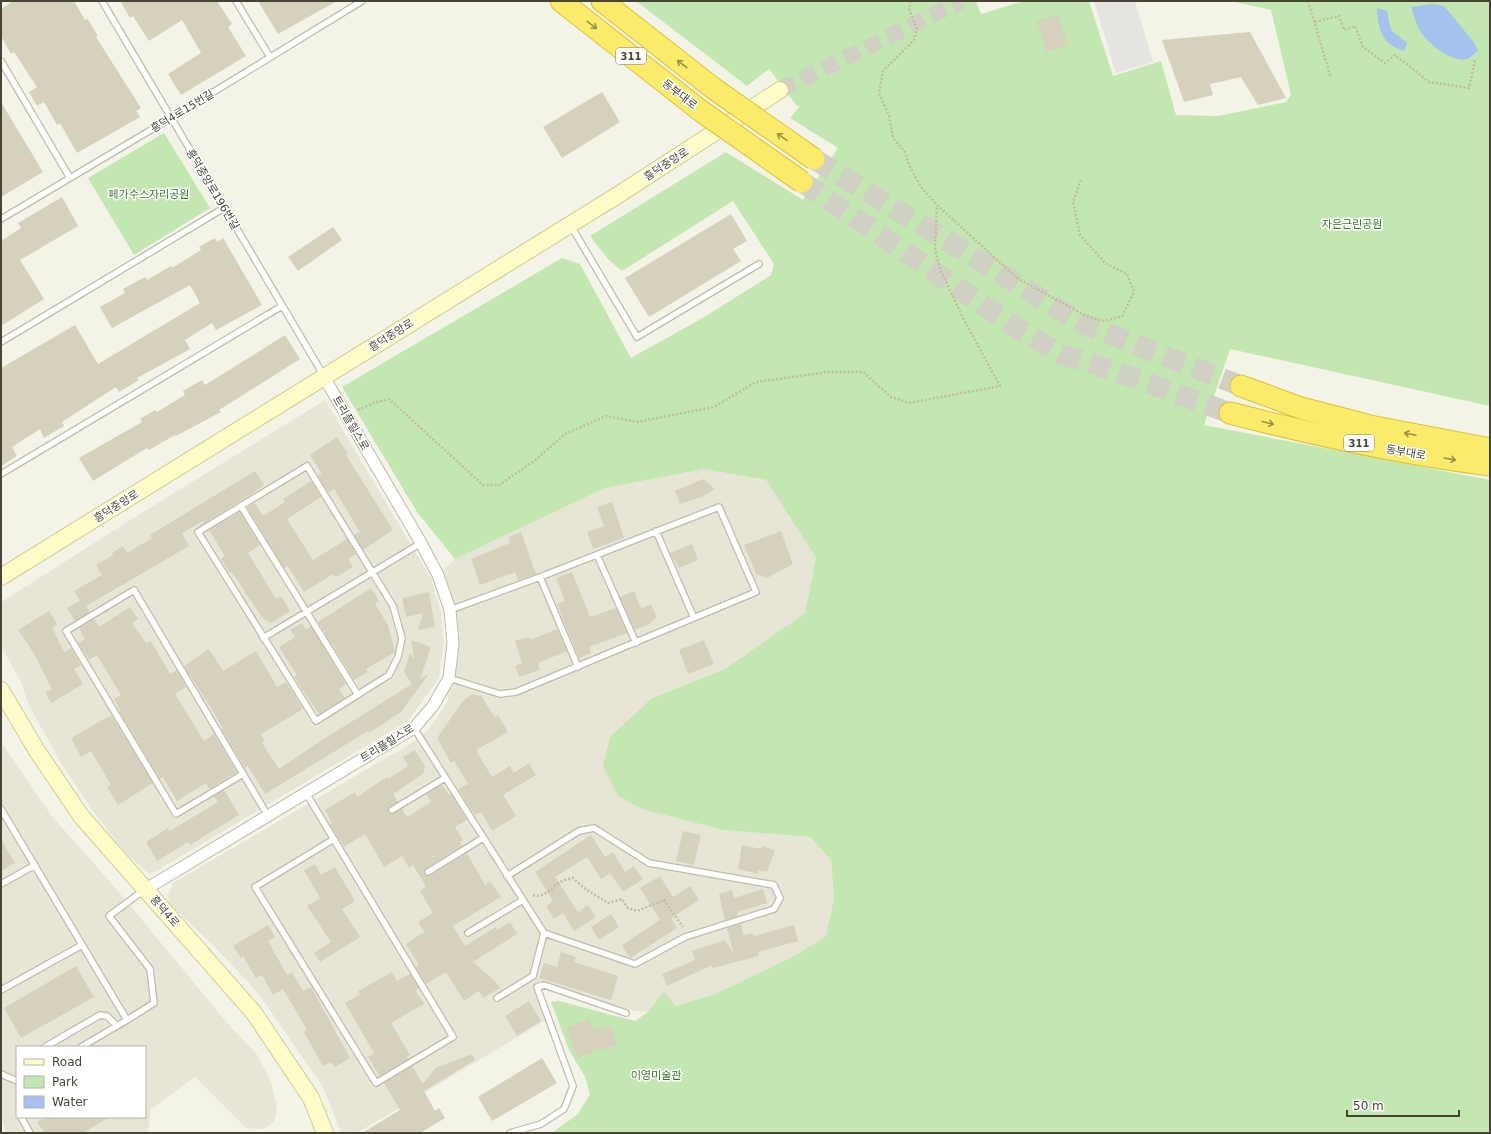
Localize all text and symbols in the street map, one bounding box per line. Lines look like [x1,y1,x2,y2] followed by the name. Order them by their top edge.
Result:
[586,21,597,29] one-way arrow
[616,48,646,64] road number: 311
[677,60,688,68] one-way arrow
[660,77,700,112] street label: 동부대로
[148,87,216,135] street label: 흥덕4로15번길
[777,133,788,141] one-way arrow
[642,145,691,184] street label: 흥덕중앙로
[183,147,242,232] street label: 흥덕중앙로196번길
[109,188,189,201] park label: 페가수스자리공원
[1322,218,1382,231] park label: 자은근린공원
[366,317,416,354] street label: 흥덕중앙로
[330,394,371,453] street label: 트리플힐스로
[1261,419,1274,427] one-way arrow
[1404,430,1417,438] one-way arrow
[1344,435,1374,451] road number: 311
[1385,443,1427,462] street label: 동부대로
[1443,455,1456,463] one-way arrow
[91,488,141,525] street label: 흥덕중앙로
[358,722,416,765] street label: 트리플힐스로
[147,893,182,930] street label: 흥덕4로
[16,1046,146,1118] legend
[52,1055,82,1069] text: Road
[631,1069,681,1082] park label: 이영미술관
[52,1075,78,1089] text: Park
[1347,1092,1459,1118] scale bar
[52,1095,88,1109] text: Water
[1353,1099,1384,1113] text: 50 m

